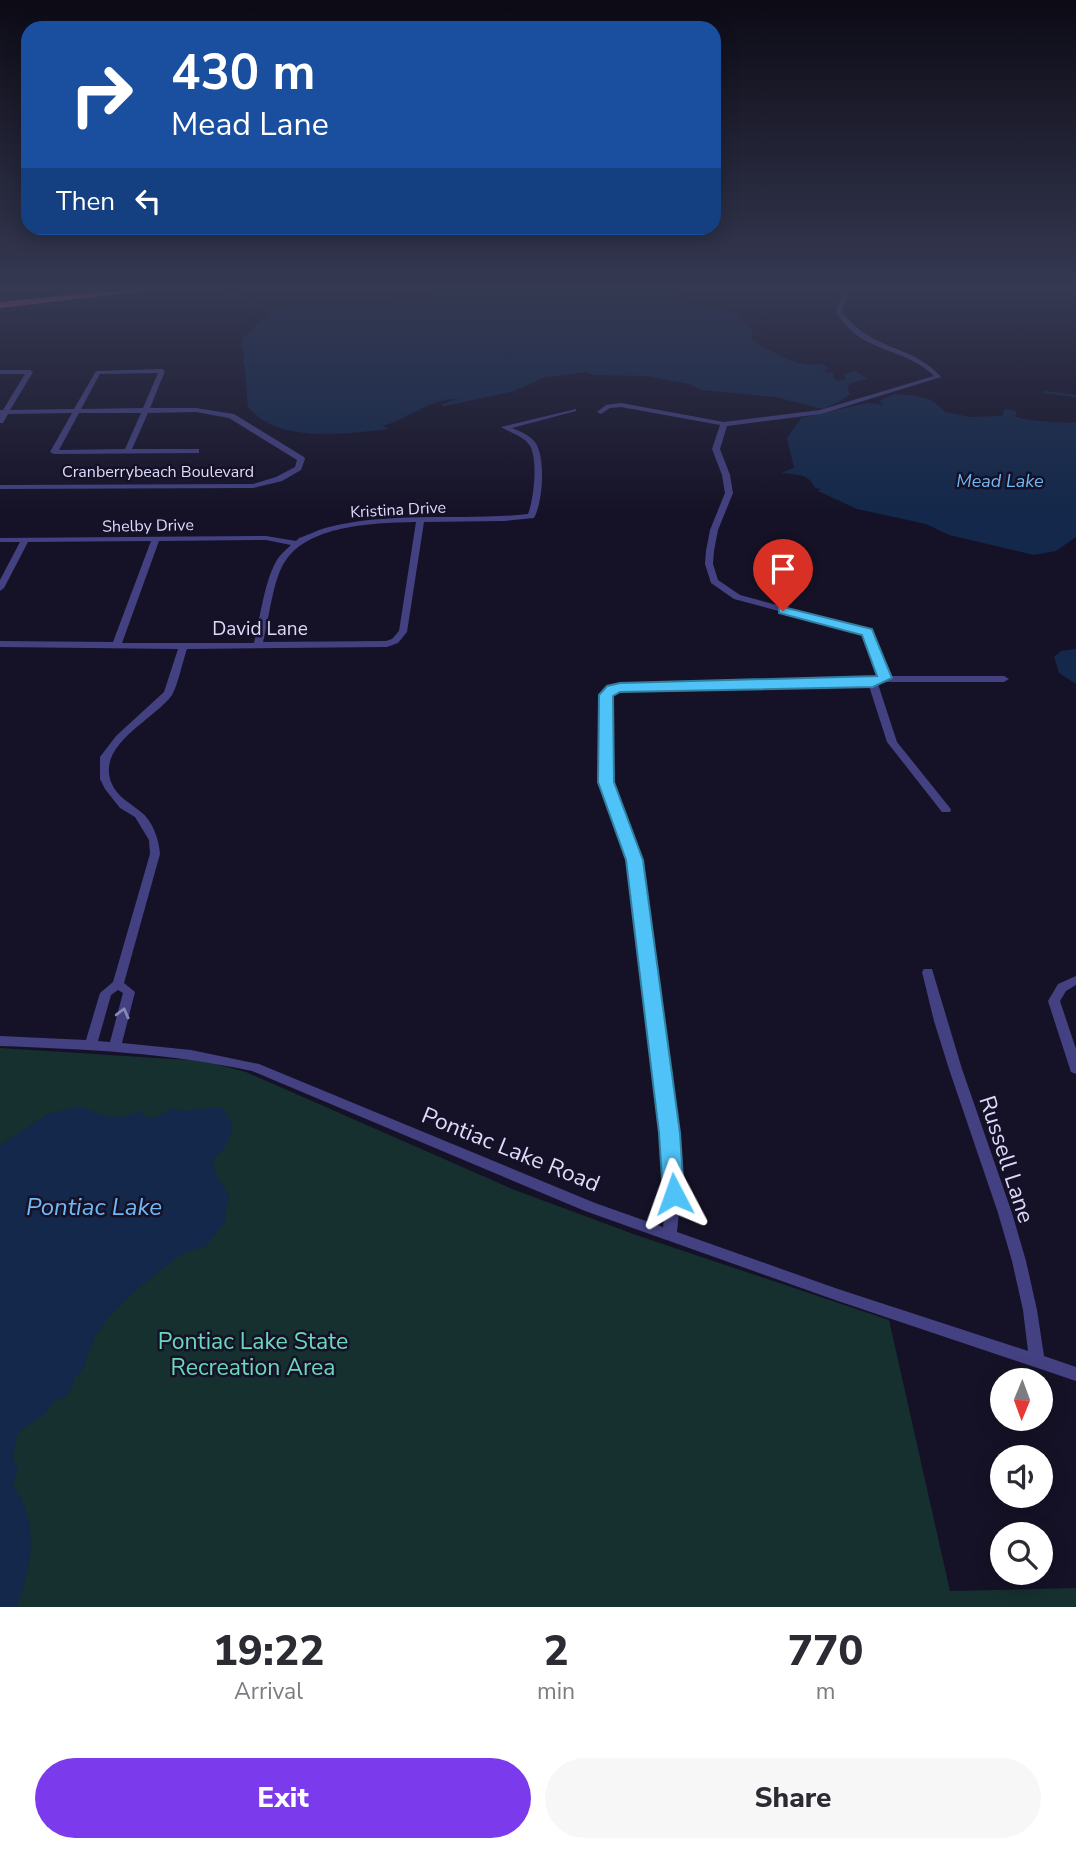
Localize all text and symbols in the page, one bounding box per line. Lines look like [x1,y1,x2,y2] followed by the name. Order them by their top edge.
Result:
[171,39,315,106] text: 430 m
[56,49,147,140] icon: right
[171,103,329,146] text: Mead Lane
[129,182,167,220] icon: left
[56,184,115,219] text: Then
[62,461,254,483] street label: Cranberrybeach Boulevard
[956,469,1044,493] water label: Mead Lake
[350,497,447,523] street label: Kristina Drive
[102,514,194,538] street label: Shelby Drive
[753,539,813,611] pin
[764,550,802,588] icon: arrive
[212,616,308,642] street label: David Lane
[115,1007,129,1019] one-way arrow
[971,1092,1042,1227] street label: Russell Lane
[417,1100,605,1199] street label: Pontiac Lake Road
[637,1157,711,1231] position arrow
[26,1191,162,1223] water label: Pontiac Lake
[158,1326,348,1383] park label: Pontiac Lake State Recreation Area
[990,1368,1054,1432] north arrow
[990,1368,1053,1585] map controls
[990,1445,1053,1508] button: sound
[990,1522,1053,1585] button: search
[213,1623,324,1680] text: 19:22
[543,1623,569,1680] text: 2
[788,1623,863,1680] text: 770
[234,1676,303,1707] text: Arrival
[537,1676,575,1707] text: min
[816,1676,835,1707] text: m
[35,1758,531,1838] button: Exit
[545,1758,1041,1838] button: Share

